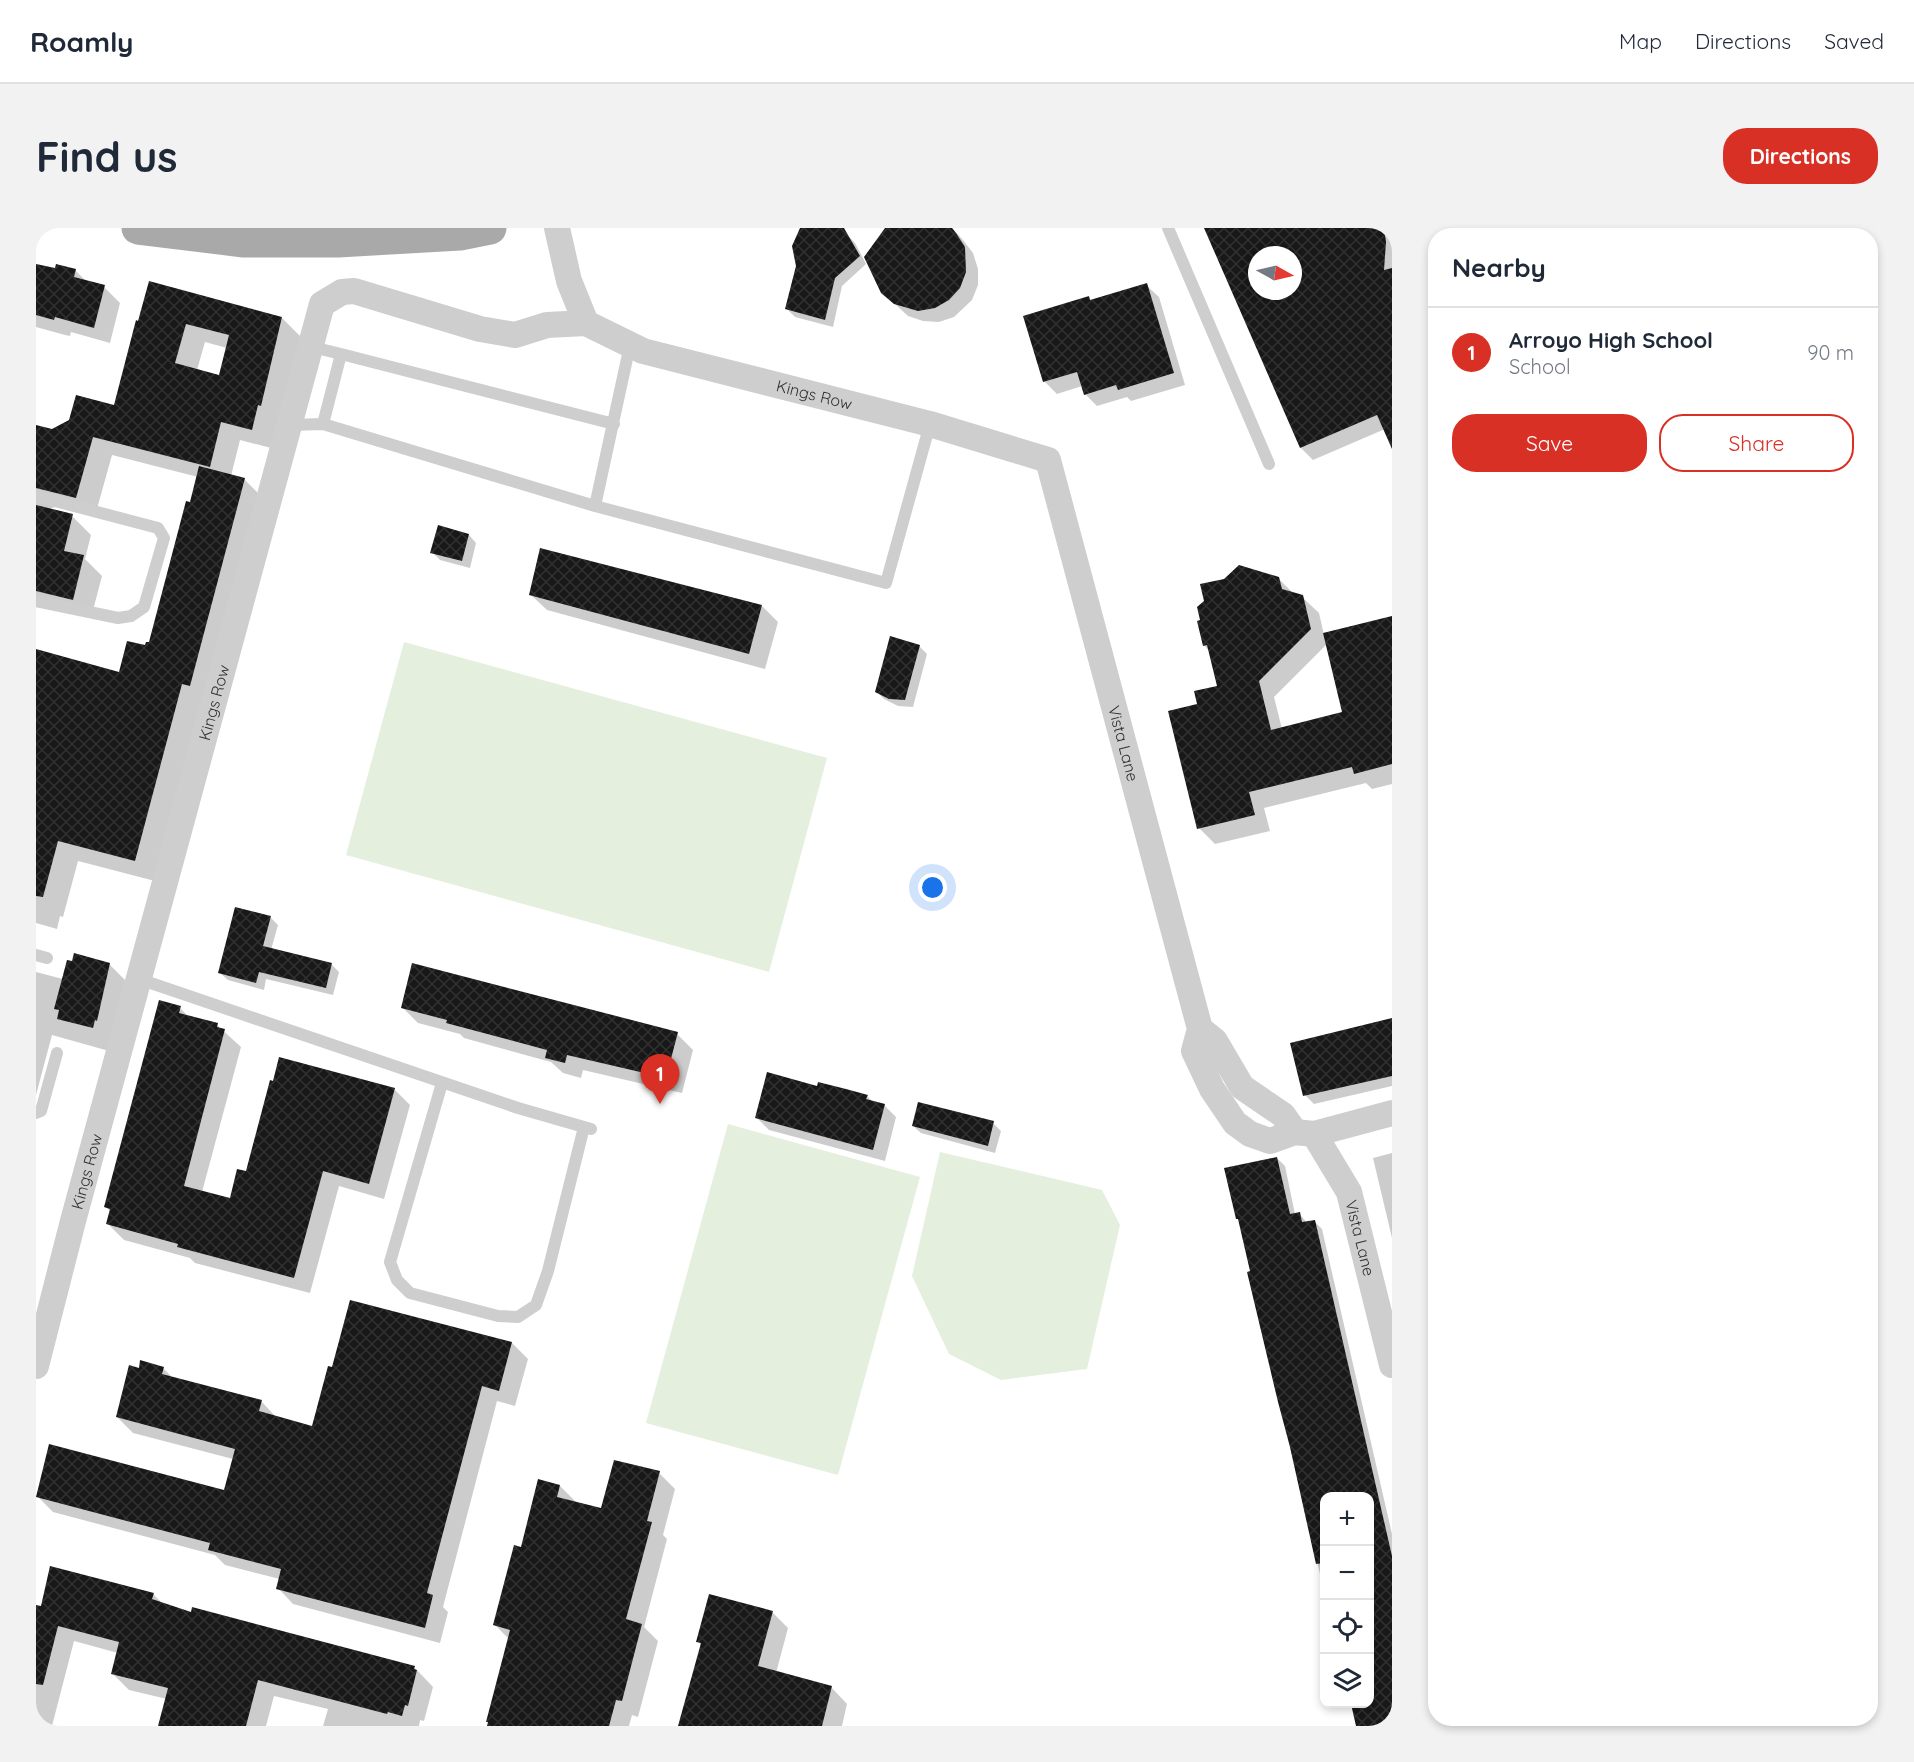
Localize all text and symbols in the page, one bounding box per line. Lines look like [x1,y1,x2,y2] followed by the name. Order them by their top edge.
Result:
[30,24,134,59] text: Roamly
[1619,28,1662,54] text: Map
[1695,28,1791,54] text: Directions
[1824,28,1884,54] text: Saved
[1723,128,1878,184] button: Directions
[36,130,178,183] text: Find us
[1248,246,1302,300] north arrow
[1452,251,1546,284] text: Nearby
[1509,326,1713,354] text: Arroyo High School
[1468,340,1475,365] text: 1
[1807,340,1854,365] text: 90 m
[1509,354,1571,379] text: School
[774,375,854,414] street label: Kings Row
[1452,414,1647,472] button: Save
[1659,414,1854,472] button: Share
[194,662,234,742] street label: Kings Row
[1104,703,1143,783] street label: Vista Lane
[918,873,947,902] your location
[640,1054,680,1104] pin: 1
[67,1131,106,1211] street label: Kings Row
[1341,1198,1379,1278] street label: Vista Lane
[1320,1492,1374,1708] map controls
[1320,1492,1374,1546] button: +
[1320,1546,1374,1600] button: −
[1320,1600,1374,1654] button: locate
[1320,1654,1374,1708] button: layers

